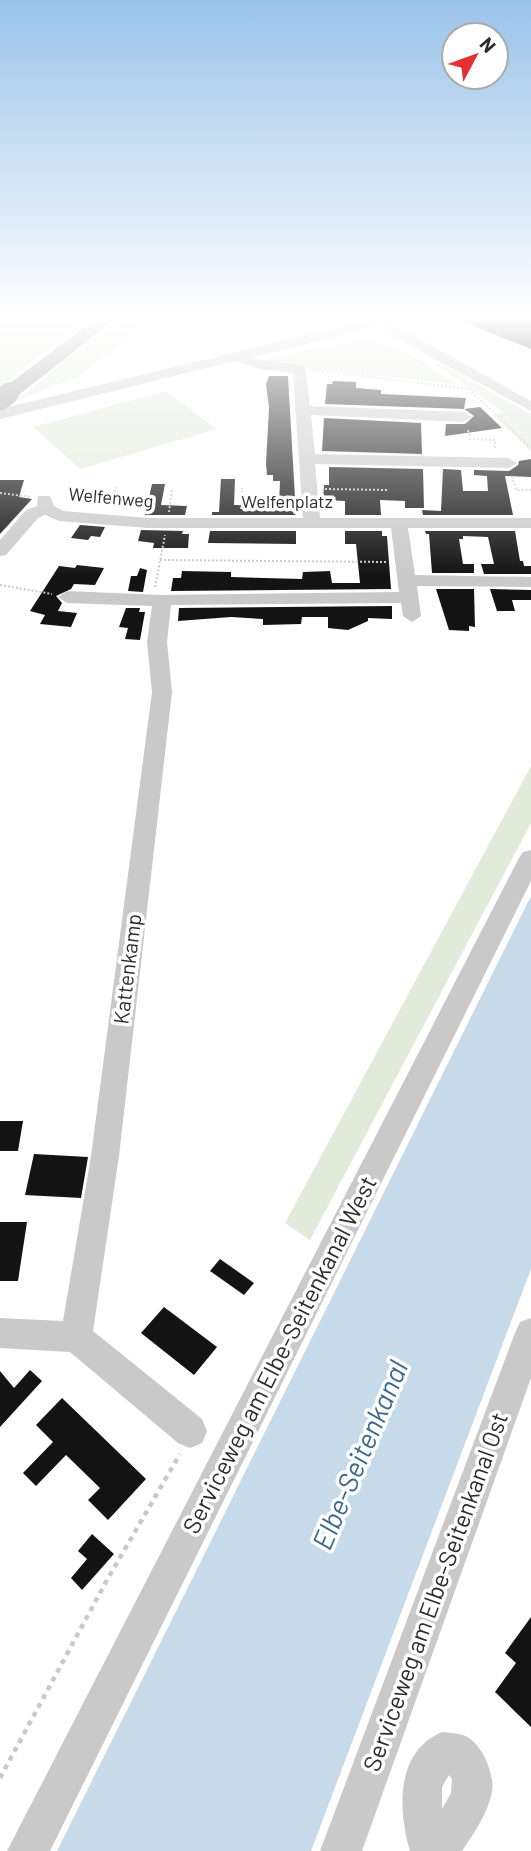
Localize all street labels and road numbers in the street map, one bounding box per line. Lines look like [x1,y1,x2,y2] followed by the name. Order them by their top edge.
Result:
[68,482,155,512] street label: Welfenweg
[241,490,333,512] street label: Welfenplatz
[107,912,146,1025] street label: Kattenkamp
[177,1171,383,1539] street label: Serviceweg am Elbe-Seitenkanal West
[356,1408,513,1775] street label: Serviceweg am Elbe-Seitenkanal Ost

